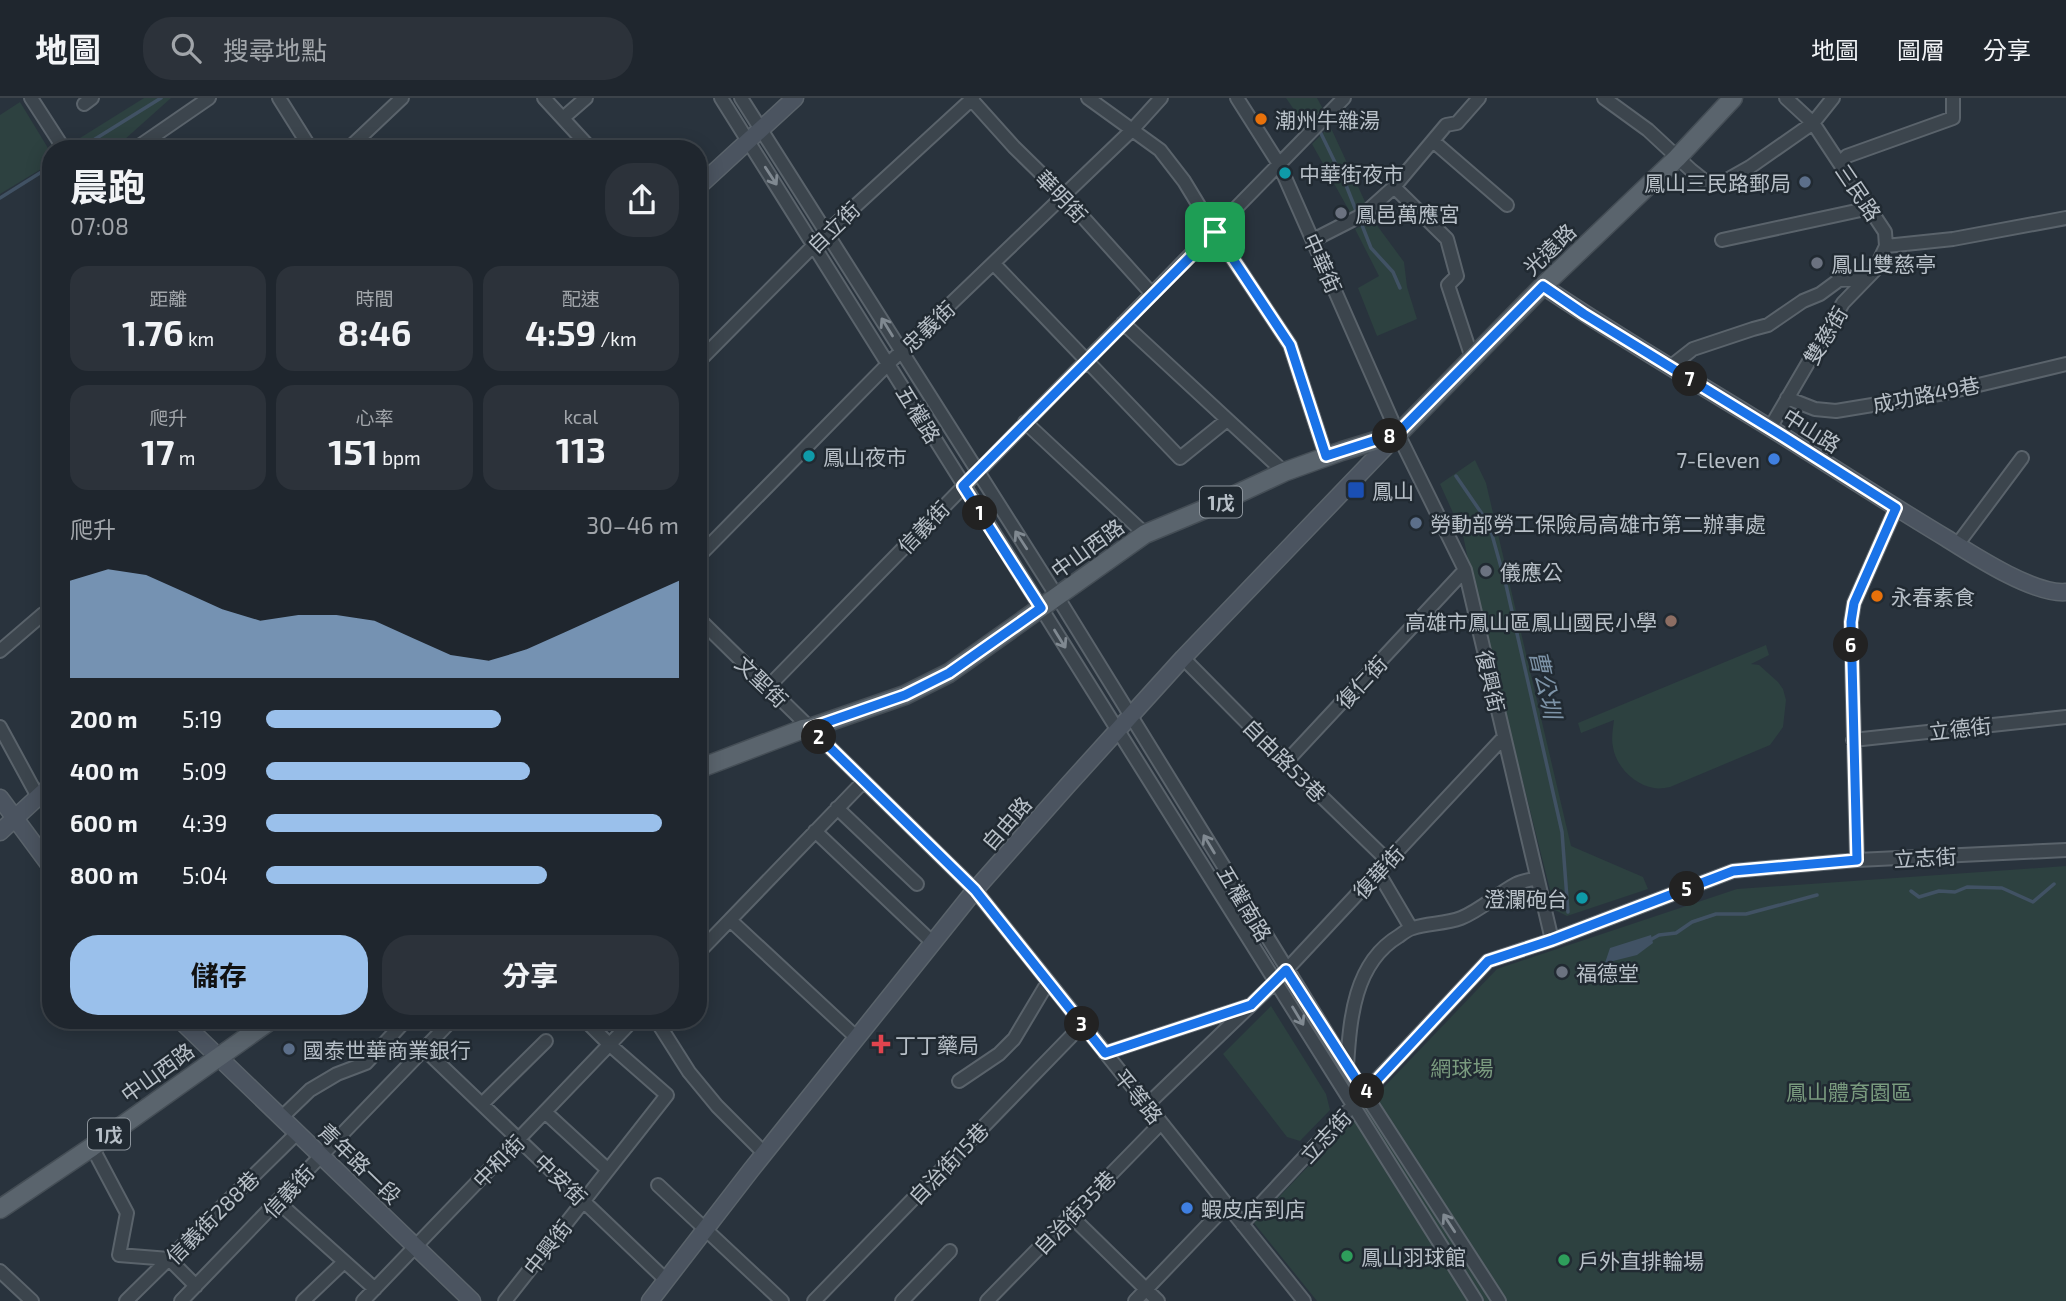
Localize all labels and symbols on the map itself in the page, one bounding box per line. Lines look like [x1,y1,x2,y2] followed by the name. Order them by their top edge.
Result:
[1275,107,1380,132] place label: 潮州牛雜湯
[1253,111,1269,127] marker: 潮州牛雜湯
[1831,159,1887,225] street label: 三民路
[1299,161,1404,186] place label: 中華街夜市
[1031,165,1093,227] street label: 華明街
[1277,165,1293,181] marker: 中華街夜市
[764,166,778,186] one-way arrow
[1644,170,1791,195] place label: 鳳山三民路郵局
[1797,174,1813,190] marker: 鳳山三民路郵局
[802,196,864,258] street label: 自立街
[1355,201,1460,226] place label: 鳳邑萬應宮
[1185,202,1245,262] pin
[1333,205,1349,221] marker: 鳳邑萬應宮
[1518,218,1580,280] street label: 光遠路
[1299,229,1347,297] street label: 中華街
[1831,251,1936,276] place label: 鳳山雙慈亭
[1809,255,1825,271] marker: 鳳山雙慈亭
[896,295,960,357] street label: 忠義街
[1798,302,1852,368] street label: 雙慈街
[879,318,894,337] one-way arrow
[1672,362,1708,396] pin: 7
[1870,371,1982,417] street label: 成功路49巷
[892,381,946,447] street label: 五權路
[1779,403,1845,457] street label: 中山路
[1372,418,1408,454] pin: 8
[823,444,907,469] place label: 鳳山夜市
[1677,447,1760,472] place label: 7-Eleven
[801,448,817,464] marker: 鳳山夜市
[1766,451,1782,467] marker: 7-Eleven
[1372,478,1414,503] place label: 鳳山
[1346,480,1366,500] marker: 鳳山
[1200,486,1242,518] road number: 1戊
[892,496,954,558] street label: 信義街
[962,496,998,530] pin: 1
[1430,511,1766,536] place label: 勞動部勞工保險局高雄市第二辦事處
[1046,513,1128,583] street label: 中山西路
[1408,515,1424,531] marker: 勞動部勞工保險局高雄市第二辦事處
[1013,531,1027,551] one-way arrow
[1500,559,1563,584] place label: 儀應公
[1478,563,1494,579] marker: 儀應公
[1891,584,1975,609] place label: 永春素食
[1869,588,1885,604] marker: 永春素食
[1405,609,1657,634] place label: 高雄市鳳山區鳳山國民小學
[1663,613,1679,629] marker: 高雄市鳳山區鳳山國民小學
[1834,628,1868,662] pin: 6
[1053,629,1068,648] one-way arrow
[1472,647,1510,715] street label: 復興街
[1525,647,1568,724] water label: 曹公圳
[731,650,793,712] street label: 文聖街
[1330,650,1392,714] street label: 復仁街
[1927,712,1993,744] street label: 立德街
[1238,713,1332,807] street label: 自由路53巷
[802,720,836,754] pin: 2
[976,791,1036,855] street label: 自由路
[1202,835,1216,855] one-way arrow
[1347,840,1409,904] street label: 復華街
[1893,843,1957,871] street label: 立志街
[1213,861,1277,945] street label: 五權南路
[1670,872,1704,906] pin: 5
[1484,886,1568,911] place label: 澄瀾砲台
[1574,890,1590,906] marker: 澄瀾砲台
[1576,960,1639,985] place label: 福德堂
[1554,964,1570,980] marker: 福德堂
[1064,1006,1100,1042] pin: 3
[1291,1006,1305,1026] one-way arrow
[895,1032,979,1057] place label: 丁丁藥局
[873,1036,889,1052] marker: 丁丁藥局
[116,1037,198,1107] street label: 中山西路
[303,1037,471,1062] place label: 國泰世華商業銀行
[281,1041,297,1057] marker: 國泰世華商業銀行
[1431,1055,1494,1080] park label: 網球場
[1109,1064,1169,1128] street label: 平等路
[1350,1074,1384,1108] pin: 4
[1786,1079,1912,1104] park label: 鳳山體育園區
[1294,1104,1356,1168] street label: 立志街
[903,1117,993,1209] street label: 自治街15巷
[88,1118,130,1150] road number: 1戊
[314,1118,406,1208] street label: 青年路一段
[467,1130,529,1192] street label: 中和街
[530,1148,592,1210] street label: 中安街
[257,1159,319,1223] street label: 信義街
[160,1165,264,1269] street label: 信義街288巷
[1028,1165,1120,1259] street label: 自治街35巷
[1201,1196,1306,1221] place label: 蝦皮店到店
[1179,1200,1195,1216] marker: 蝦皮店到店
[518,1214,576,1280] street label: 中興街
[1441,1214,1456,1233] one-way arrow
[1361,1244,1466,1269] place label: 鳳山羽球館
[1339,1248,1355,1264] marker: 鳳山羽球館
[1578,1248,1704,1273] place label: 戶外直排輪場
[1556,1252,1572,1268] marker: 戶外直排輪場

